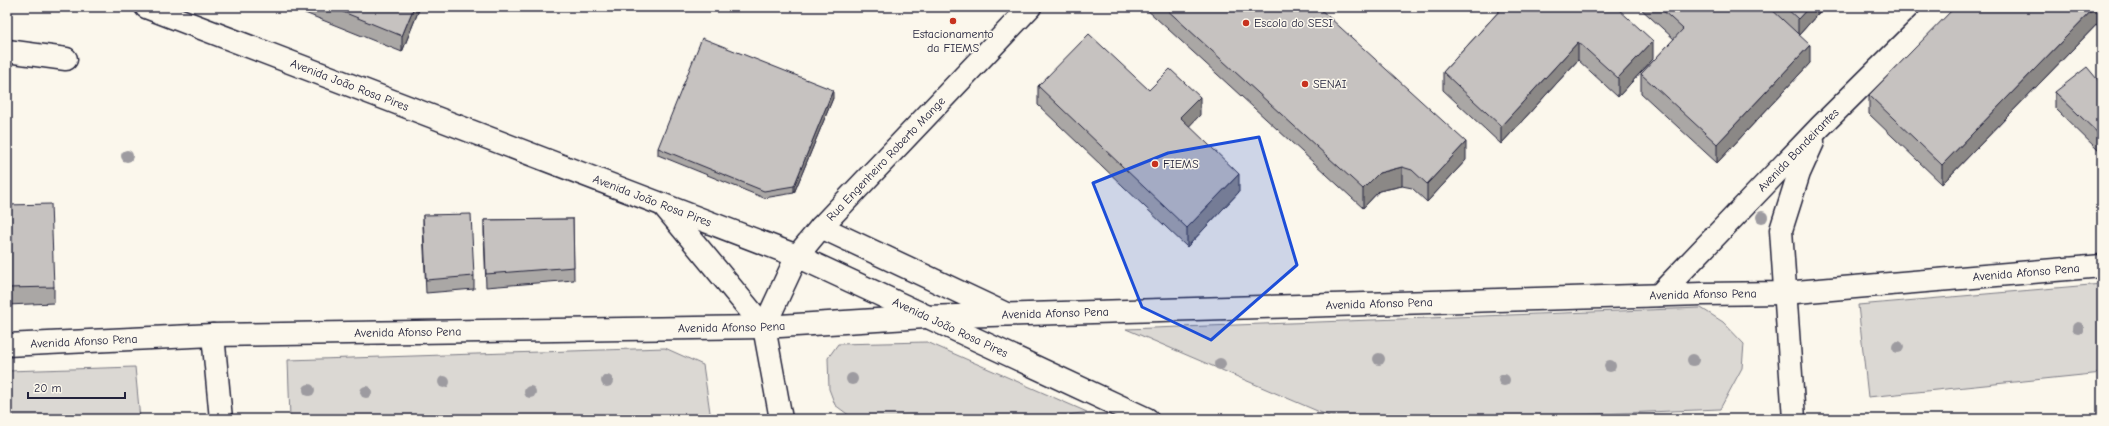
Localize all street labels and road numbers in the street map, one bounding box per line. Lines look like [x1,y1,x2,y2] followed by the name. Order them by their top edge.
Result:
[288,56,411,114] street label: Avenida João Rosa Pires
[824,94,948,224] street label: Rua Engenheiro Roberto Mange
[1755,105,1842,195] street label: Avenida Bandeirantes
[591,172,713,230] street label: Avenida João Rosa Pires
[1972,261,2080,284] street label: Avenida Afonso Pena
[1649,286,1757,303] street label: Avenida Afonso Pena
[890,294,1010,360] street label: Avenida João Rosa Pires
[1325,295,1433,312] street label: Avenida Afonso Pena
[1002,305,1109,322] street label: Avenida Afonso Pena
[678,319,786,335] street label: Avenida Afonso Pena
[354,324,461,340] street label: Avenida Afonso Pena
[30,332,138,351] street label: Avenida Afonso Pena

